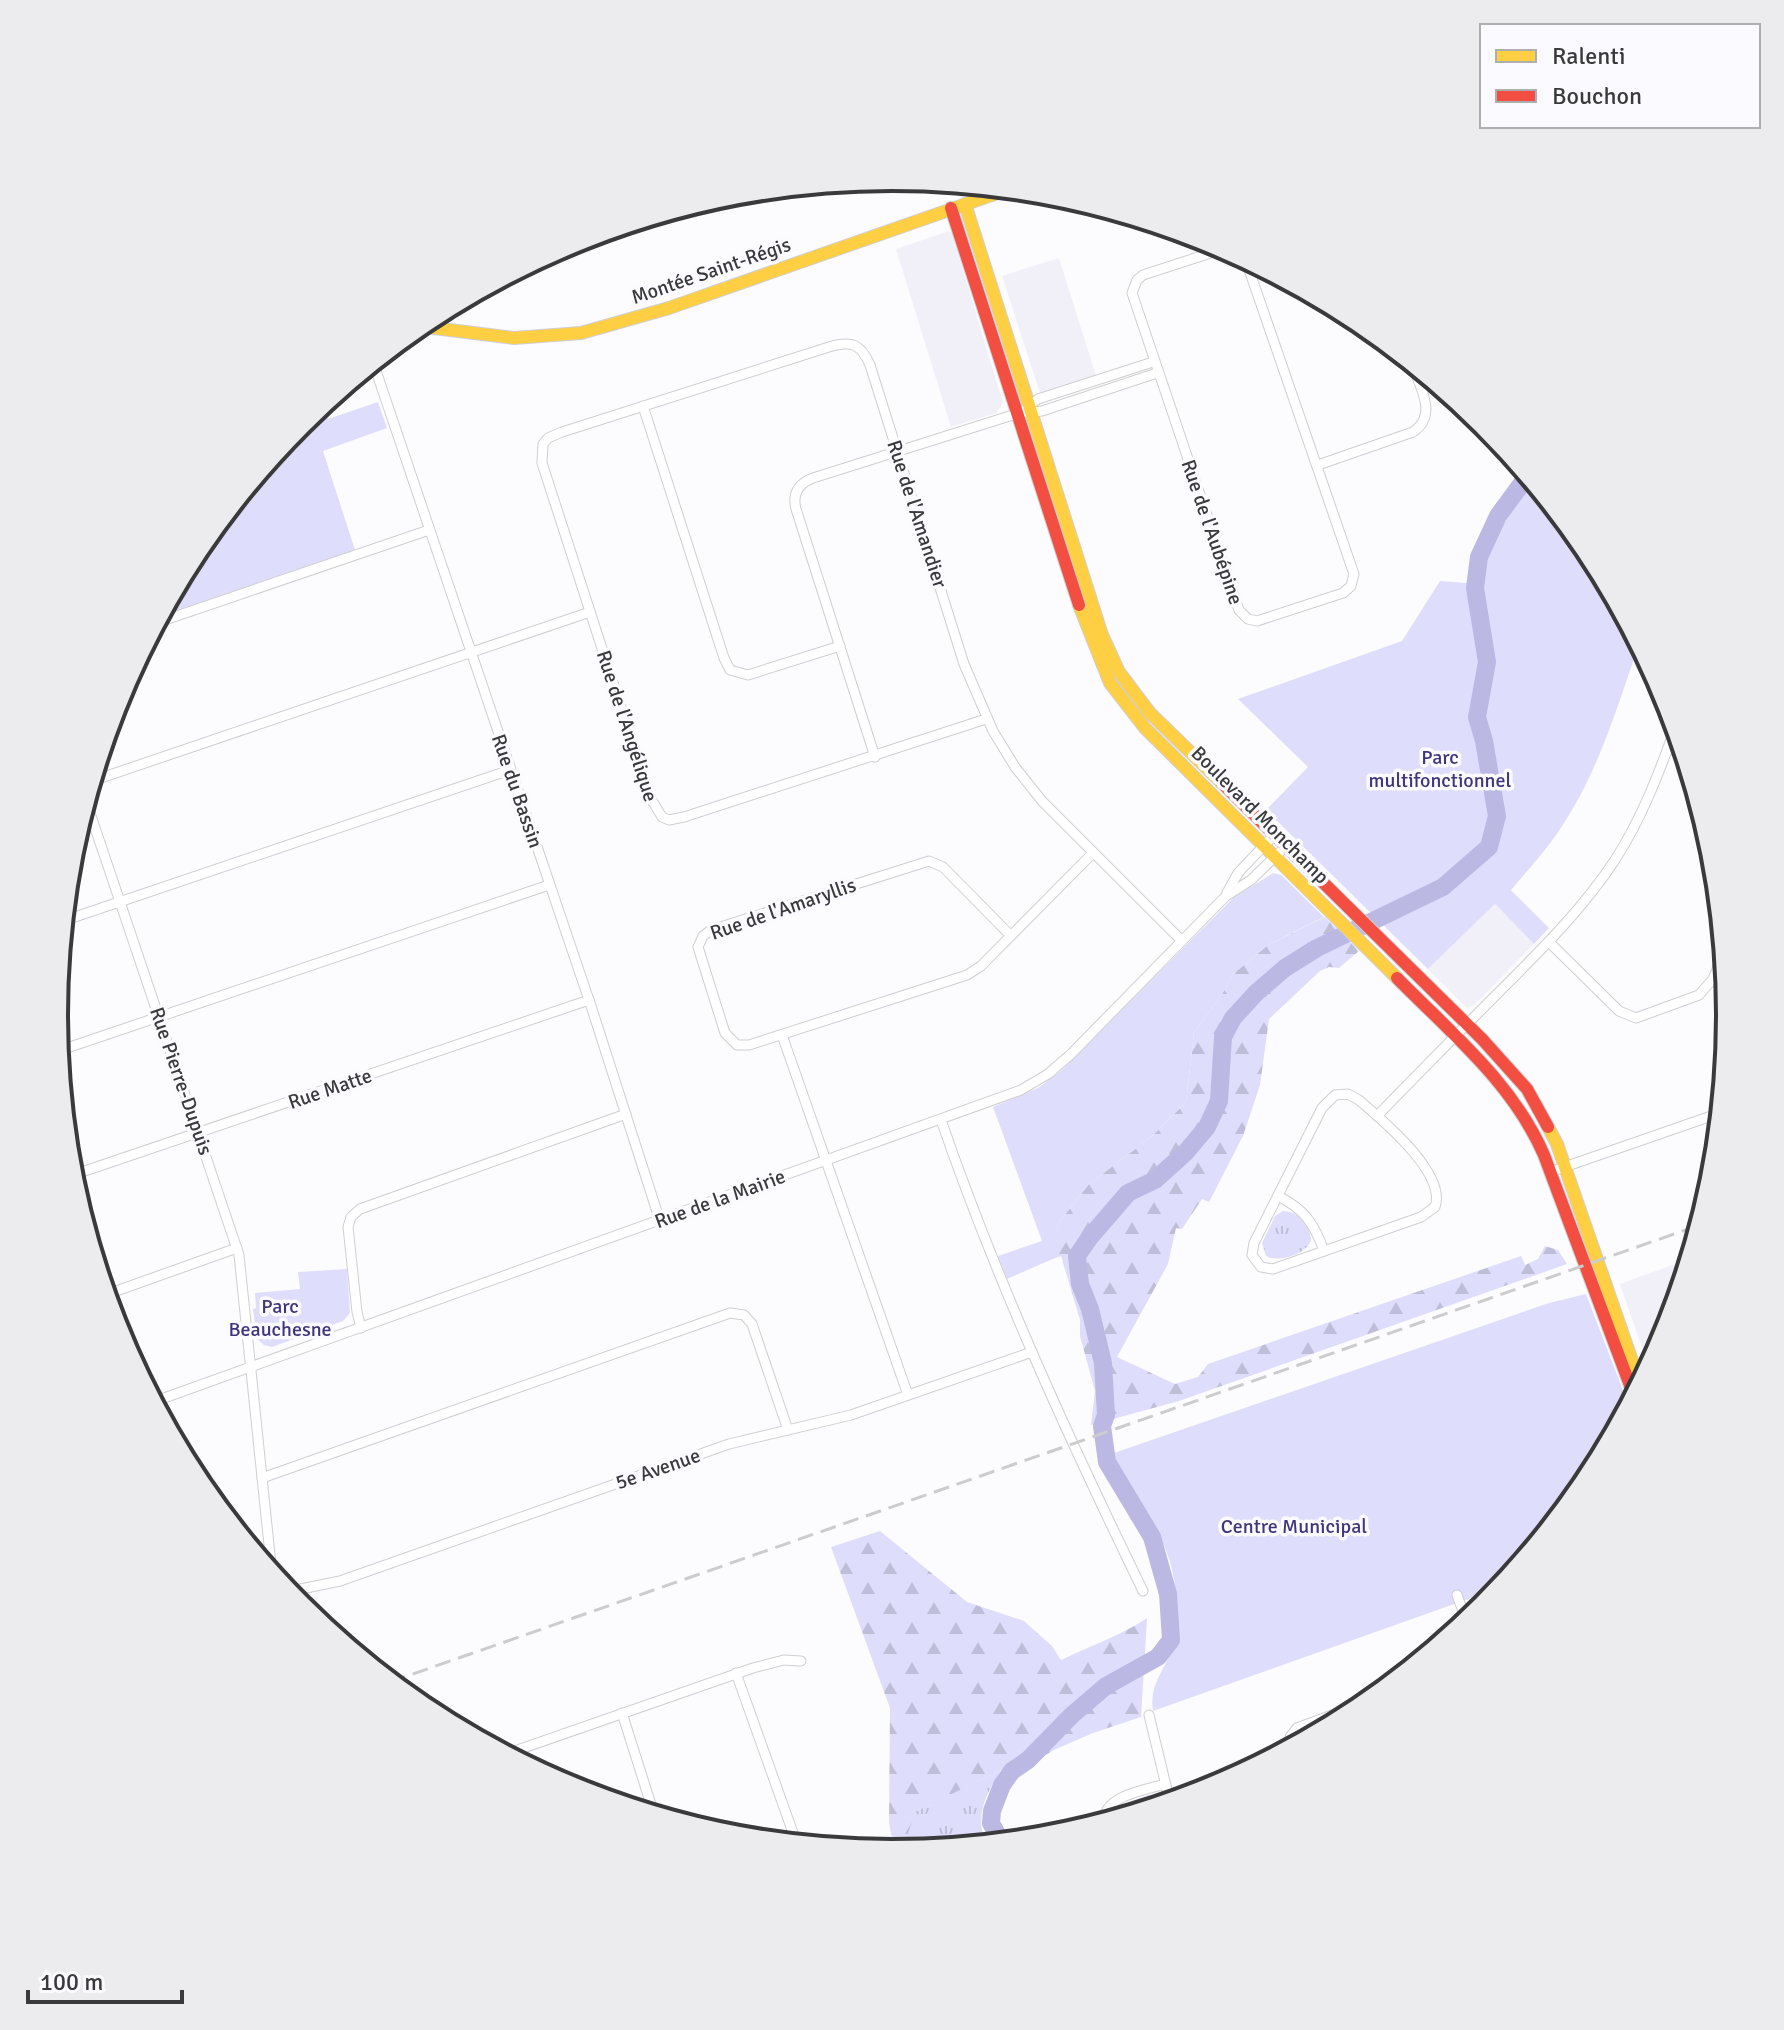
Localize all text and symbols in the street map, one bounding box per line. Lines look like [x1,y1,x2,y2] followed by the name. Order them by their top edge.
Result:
[1480,24,1760,128] legend
[1552,41,1625,71] text: Ralenti
[1552,81,1642,111] text: Bouchon
[628,232,794,310] street label: Montée Saint-Régis
[881,437,953,592] street label: Rue de l'Amandier
[1175,456,1249,608] street label: Rue de l'Aubépine
[591,647,663,805] street label: Rue de l'Angélique
[486,731,548,851] street label: Rue du Bassin
[1186,741,1334,889] street label: Boulevard Monchamp
[1369,745,1512,793] park label: Parc multifonctionnel
[707,872,859,946] street label: Rue de l'Amaryllis
[144,1004,218,1158] street label: Rue Pierre-Dupuis
[285,1063,375,1115] street label: Rue Matte
[651,1164,789,1234] street label: Rue de la Mairie
[228,1294,332,1342] park label: Parc Beauchesne
[612,1443,704,1495] street label: 5e Avenue
[1221,1514,1367,1539] park label: Centre Municipal
[28,1954,182,2004] scale bar
[40,1967,103,1997] text: 100 m

